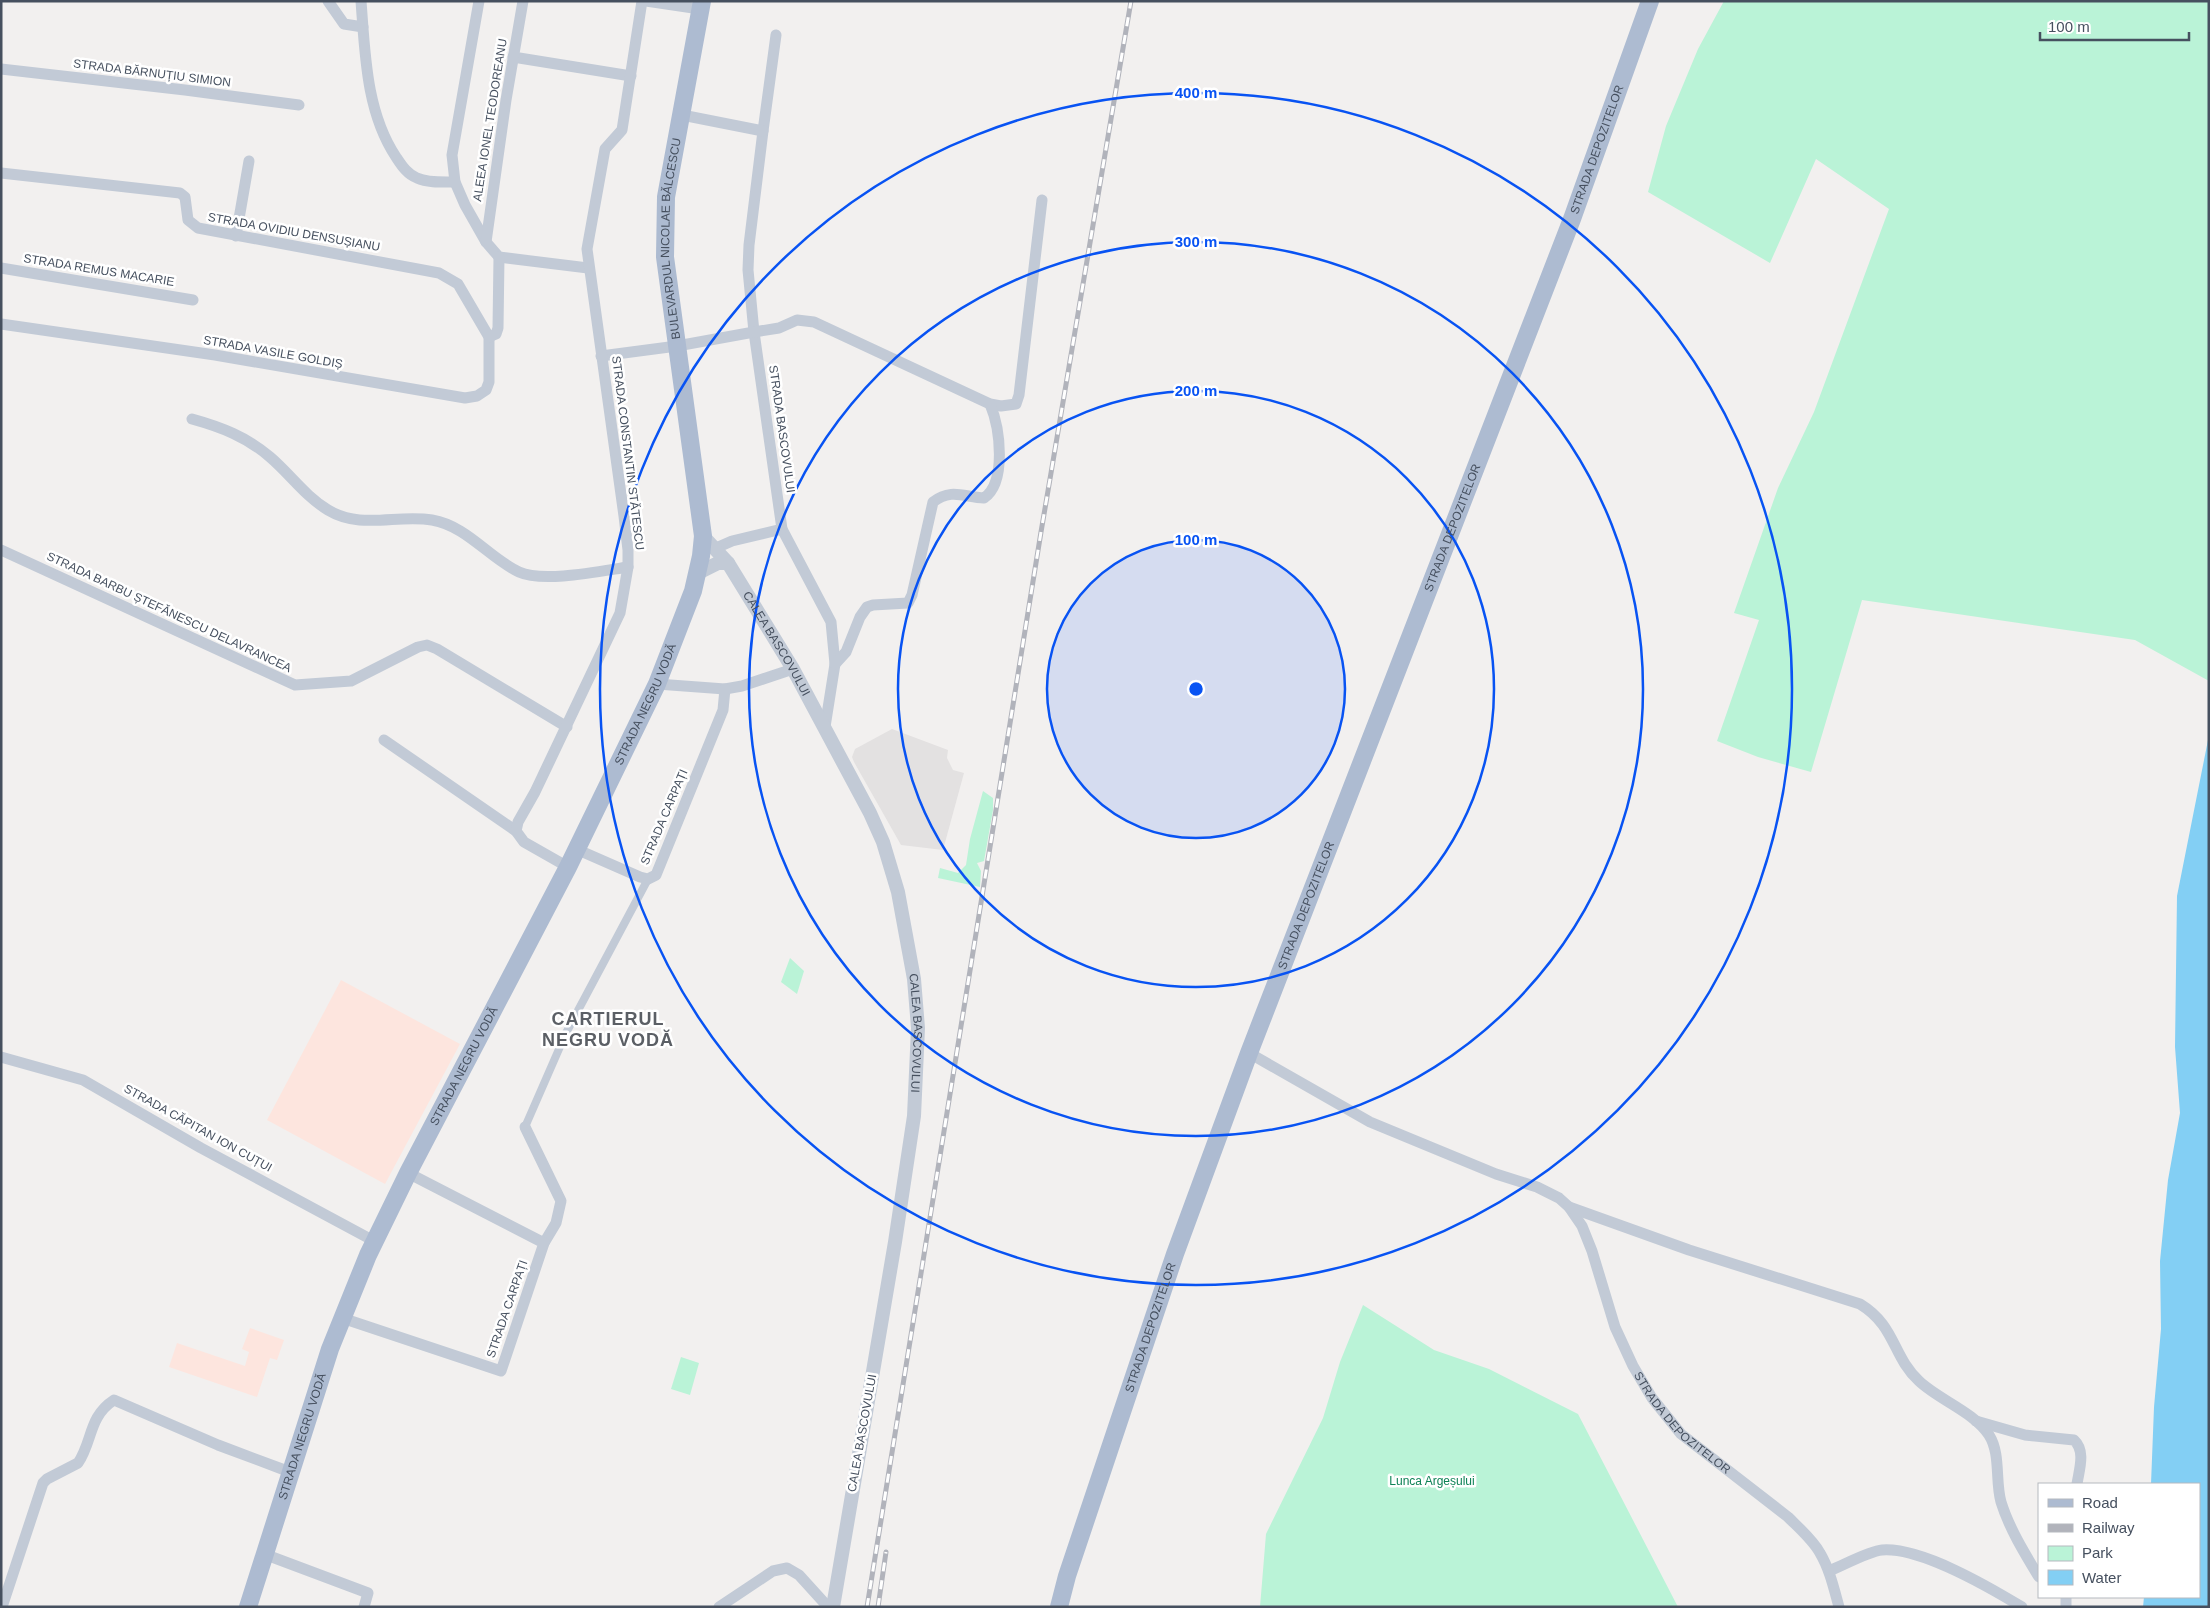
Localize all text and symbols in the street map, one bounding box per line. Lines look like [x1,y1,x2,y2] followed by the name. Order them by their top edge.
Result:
[2040,10,2189,42] scale bar
[2048,18,2090,35] text: 100 m
[470,38,510,202] street label: ALEEA IONEL TEODOREANU
[72,55,232,90] street label: STRADA BĂRNUȚIU SIMION
[1567,83,1627,216] street label: STRADA DEPOZITELOR
[1175,84,1217,101] text: 400 m
[658,137,684,340] street label: BULEVARDUL NICOLAE BĂLCESCU
[207,210,381,254] street label: STRADA OVIDIU DENSUȘIANU
[1175,233,1217,250] text: 300 m
[22,251,176,289] street label: STRADA REMUS MACARIE
[202,333,344,371] street label: STRADA VASILE GOLDIȘ
[609,355,648,551] street label: STRADA CONSTANTIN STĂTESCU
[766,364,798,494] street label: STRADA BASCOVULUI
[1175,382,1217,399] text: 200 m
[1421,462,1484,594] street label: STRADA DEPOZITELOR
[1175,531,1217,548] text: 100 m
[44,548,294,675] street label: STRADA BARBU ȘTEFĂNESCU DELAVRANCEA
[740,589,813,698] street label: CALEA BASCOVULUI
[612,641,679,767] street label: STRADA NEGRU VODĂ
[1187,680,1205,698] centre of rings
[638,767,690,867] street label: STRADA CARPAȚI
[1275,839,1337,972] street label: STRADA DEPOZITELOR
[906,972,925,1093] street label: CALEA BASCOVULUI
[427,1004,501,1128] street label: STRADA NEGRU VODĂ
[542,1009,674,1050] district label: CARTIERUL NEGRU VODĂ
[122,1080,275,1175] street label: STRADA CĂPITAN ION CUȚUI
[484,1258,530,1360] street label: STRADA CARPAȚI
[1122,1261,1179,1394] street label: STRADA DEPOZITELOR
[1631,1369,1734,1477] street label: STRADA DEPOZITELOR
[276,1371,329,1502] street label: STRADA NEGRU VODĂ
[845,1373,879,1493] street label: CALEA BASCOVULUI
[1389,1474,1475,1488] park label: Lunca Argeșului
[2038,1483,2200,1598] legend
[2082,1494,2118,1511] text: Road
[2082,1519,2135,1536] text: Railway
[2082,1544,2113,1561] text: Park
[2082,1569,2121,1586] text: Water

